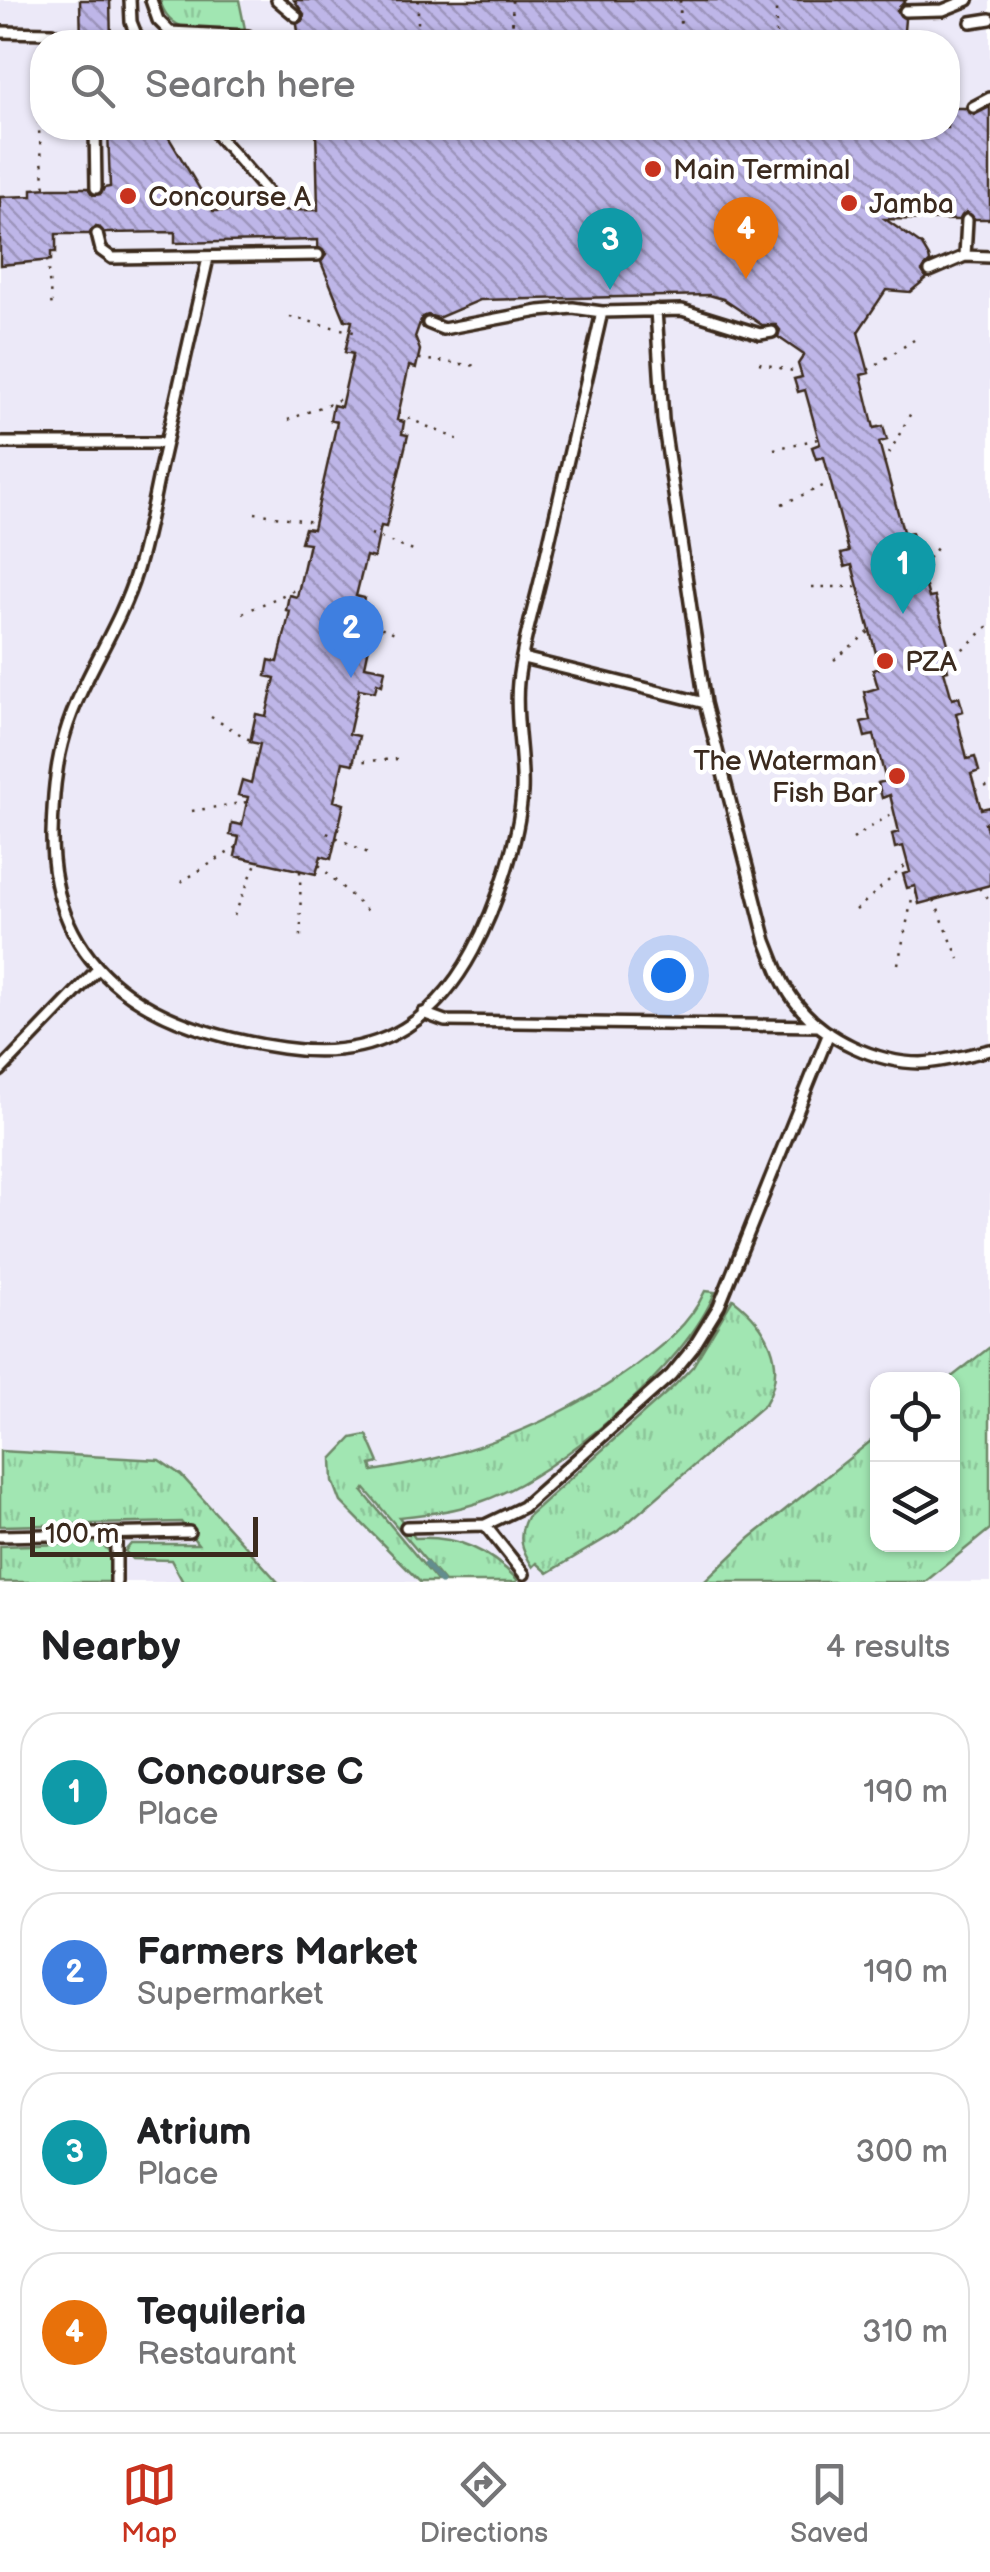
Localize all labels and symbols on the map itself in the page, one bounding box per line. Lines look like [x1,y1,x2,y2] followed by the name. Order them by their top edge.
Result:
[673,154,850,187] place label: Main Terminal
[642,158,664,180] marker: Main Terminal
[148,181,312,214] place label: Concourse A
[117,185,139,207] marker: Concourse A
[869,188,954,221] place label: Jamba
[838,192,860,214] marker: Jamba
[714,196,778,279] pin: 4
[578,208,642,290] pin: 3
[870,532,936,614] pin: 1
[318,596,384,678] pin: 2
[905,646,958,679] place label: PZA
[874,650,896,672] marker: PZA
[693,745,878,810] place label: The Waterman Fish Bar
[886,765,908,787] marker: The Waterman Fish Bar
[643,950,694,1001] your location
[30,1512,258,1556] scale bar

